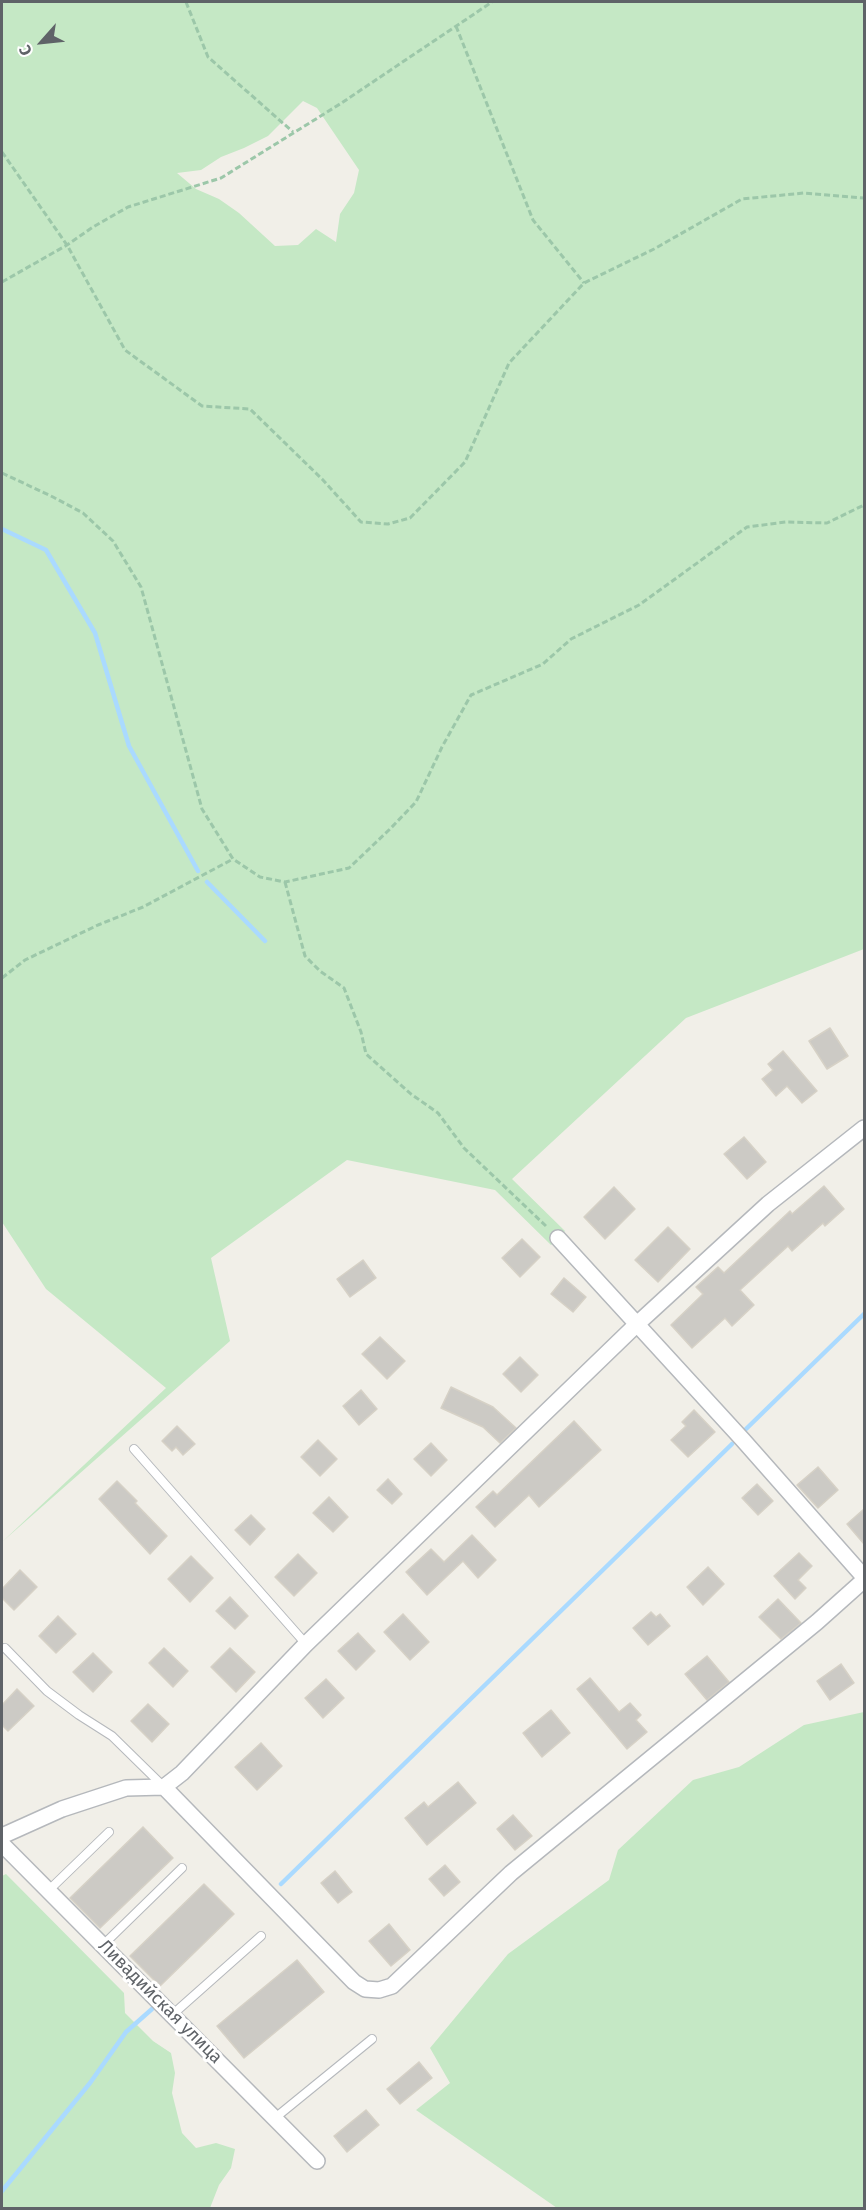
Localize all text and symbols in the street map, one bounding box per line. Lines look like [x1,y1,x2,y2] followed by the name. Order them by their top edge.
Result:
[12,12,72,72] north arrow
[15,42,36,59] text: С
[94,1936,226,2068] street label: Ливадийская улица

